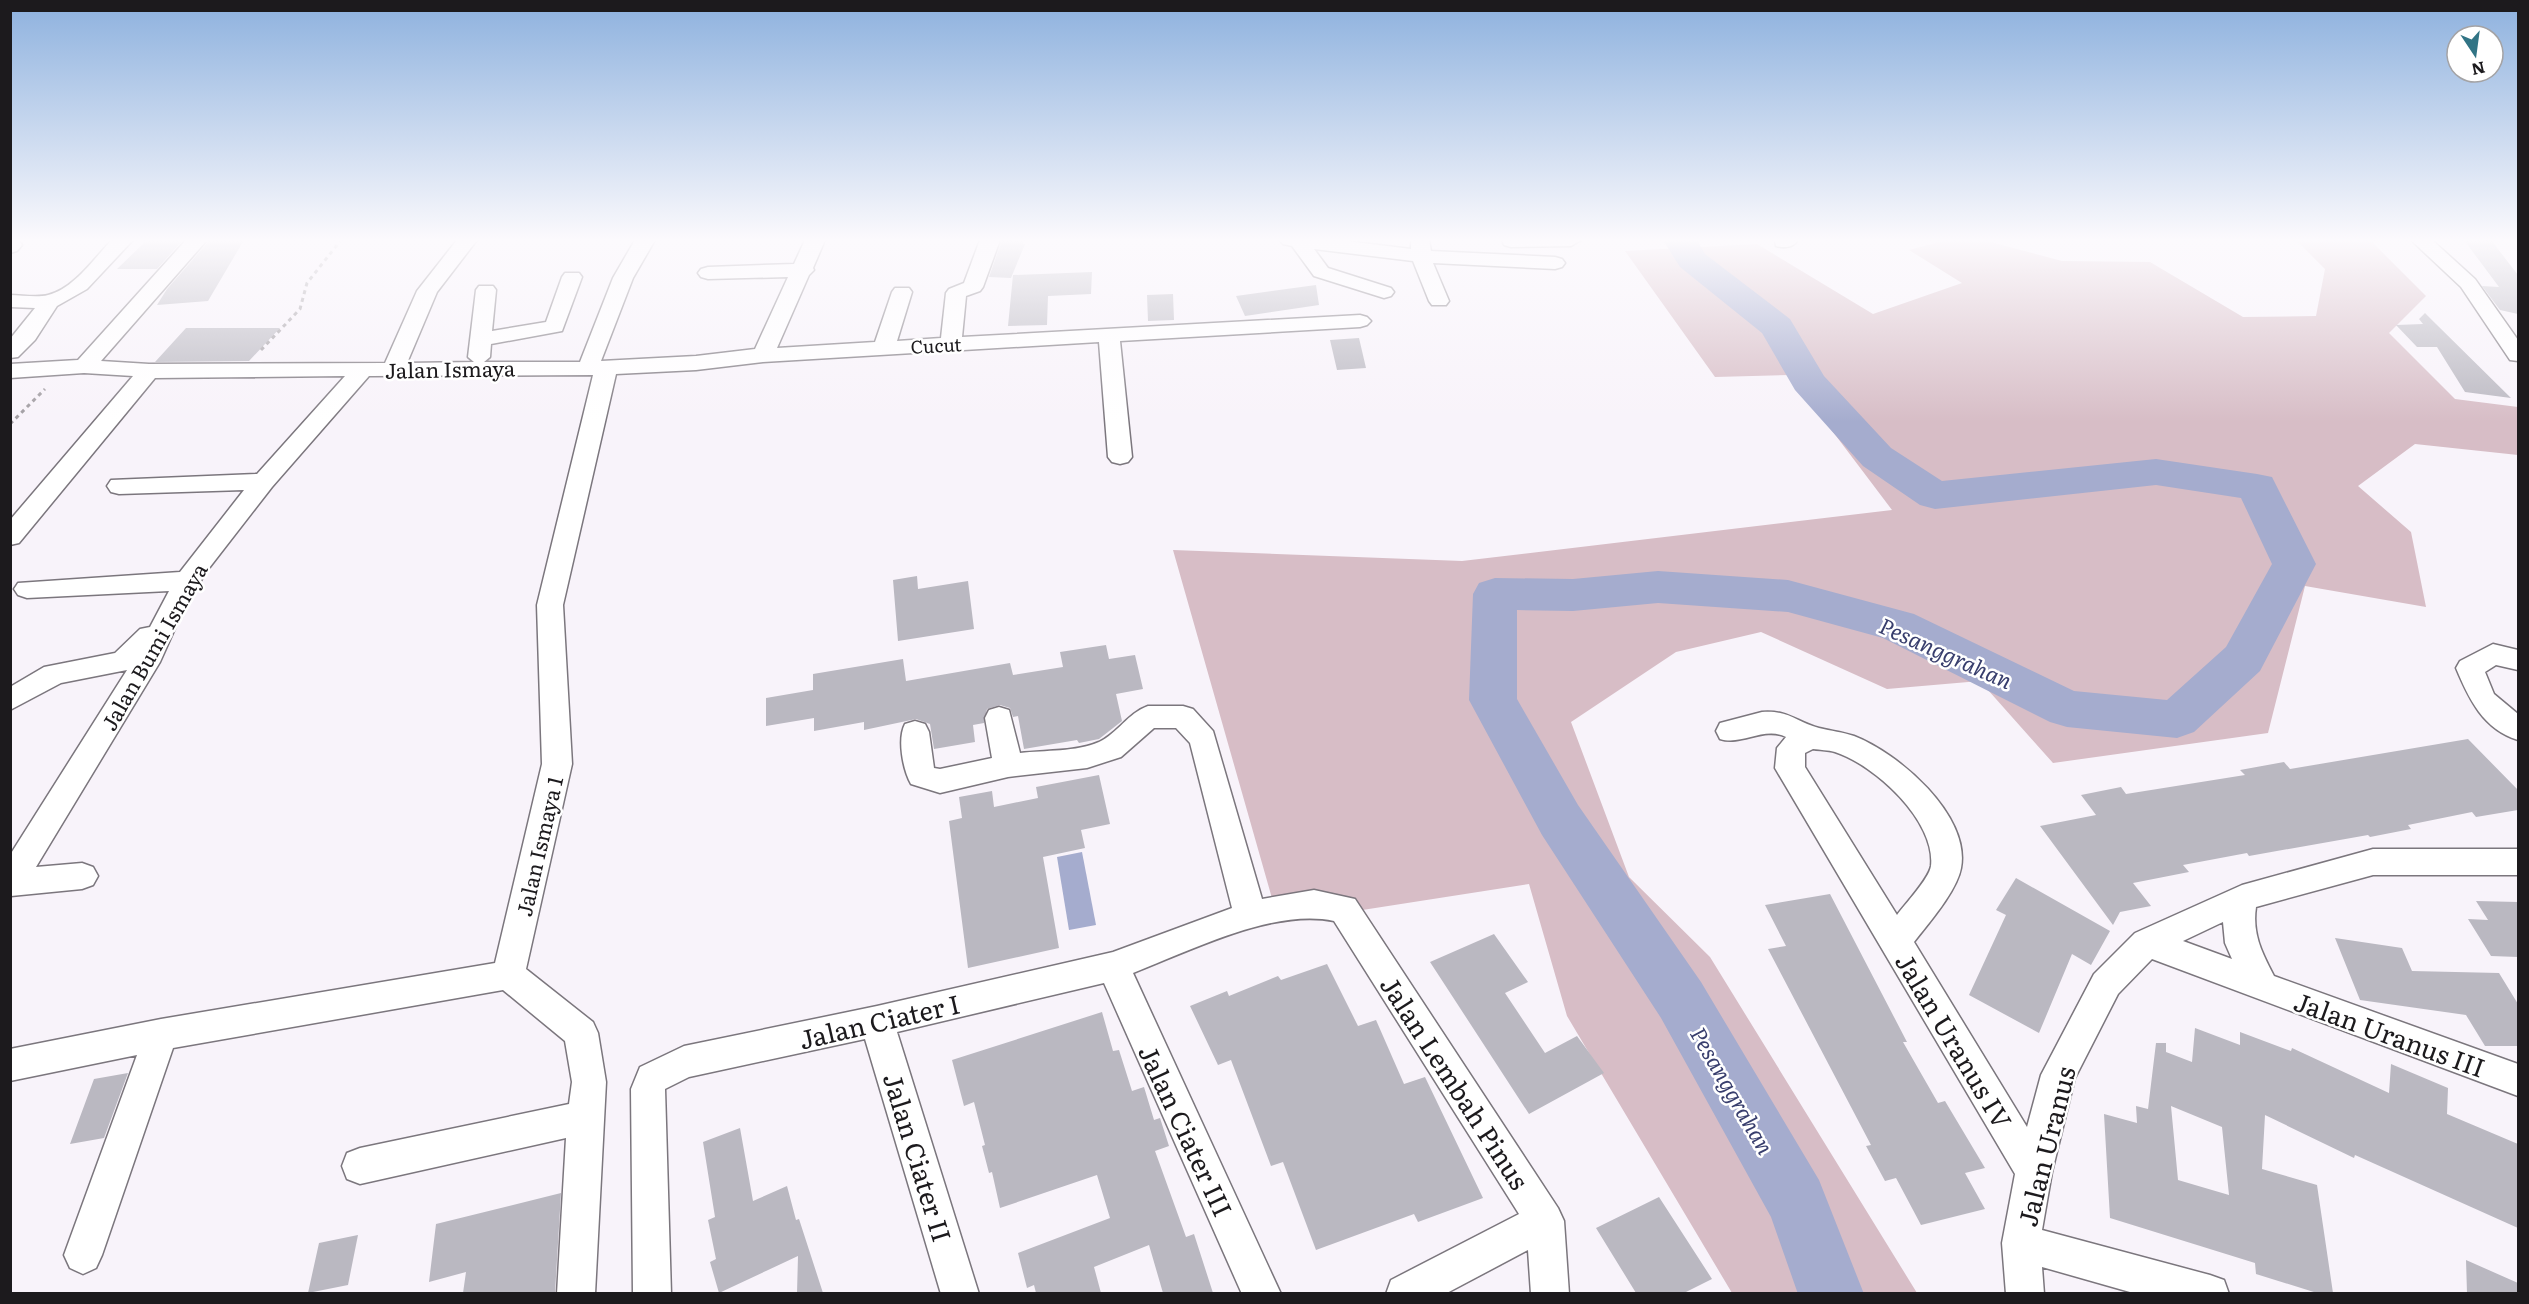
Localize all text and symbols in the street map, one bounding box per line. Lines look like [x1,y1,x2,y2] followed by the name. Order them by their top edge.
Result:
[2445,24,2505,84] north arrow
[2469,56,2488,83] text: N
[910,330,963,360] street label: Cucut
[385,351,516,385] street label: Jalan Ismaya
[92,556,214,736] street label: Jalan Bumi Ismaya
[1874,608,2018,696] water label: Pesanggrahan
[507,772,569,919] street label: Jalan Ismaya 1
[1887,945,2023,1135] street label: Jalan Uranus IV
[1372,967,1540,1197] street label: Jalan Lembah Pinus
[2289,980,2491,1086] street label: Jalan Uranus III
[795,983,963,1057] street label: Jalan Ciater I
[1683,1020,1783,1160] water label: Pesanggrahan
[1130,1038,1244,1222] street label: Jalan Ciater III
[2006,1062,2084,1230] street label: Jalan Uranus
[875,1068,963,1246] street label: Jalan Ciater II

